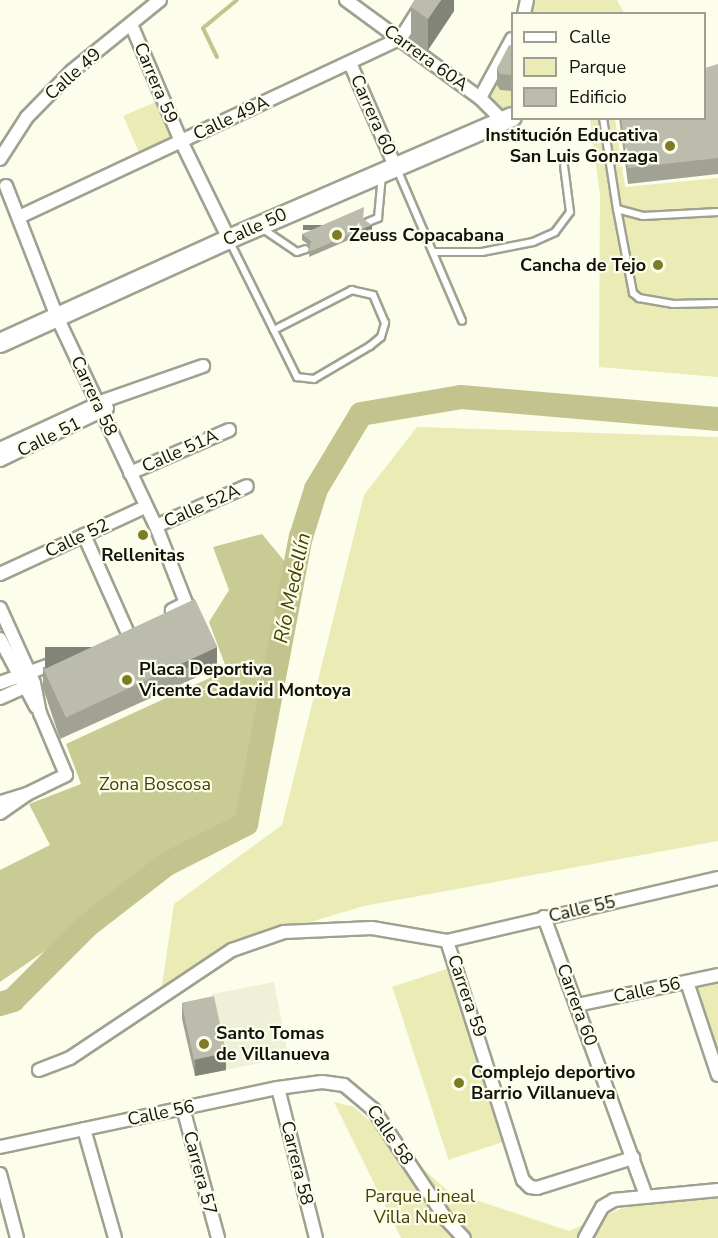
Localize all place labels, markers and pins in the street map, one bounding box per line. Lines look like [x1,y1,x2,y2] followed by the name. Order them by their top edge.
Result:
[485,125,658,168] place label: Institución Educativa San Luis Gonzaga
[663,139,677,153] marker: Institución Educativa San Luis Gonzaga
[349,224,504,246] place label: Zeuss Copacabana
[330,228,344,242] marker: Zeuss Copacabana
[520,254,646,276] place label: Cancha de Tejo
[651,258,665,272] marker: Cancha de Tejo
[136,528,150,542] marker: Rellenitas
[101,544,185,566] place label: Rellenitas
[139,659,351,702] place label: Placa Deportiva Vicente Cadavid Montoya
[120,673,134,687] marker: Placa Deportiva Vicente Cadavid Montoya
[216,1023,330,1066] place label: Santo Tomas de Villanueva
[197,1037,211,1051] marker: Santo Tomas de Villanueva
[471,1062,635,1104] place label: Complejo deportivo Barrio Villanueva
[452,1076,466,1090] marker: Complejo deportivo Barrio Villanueva

